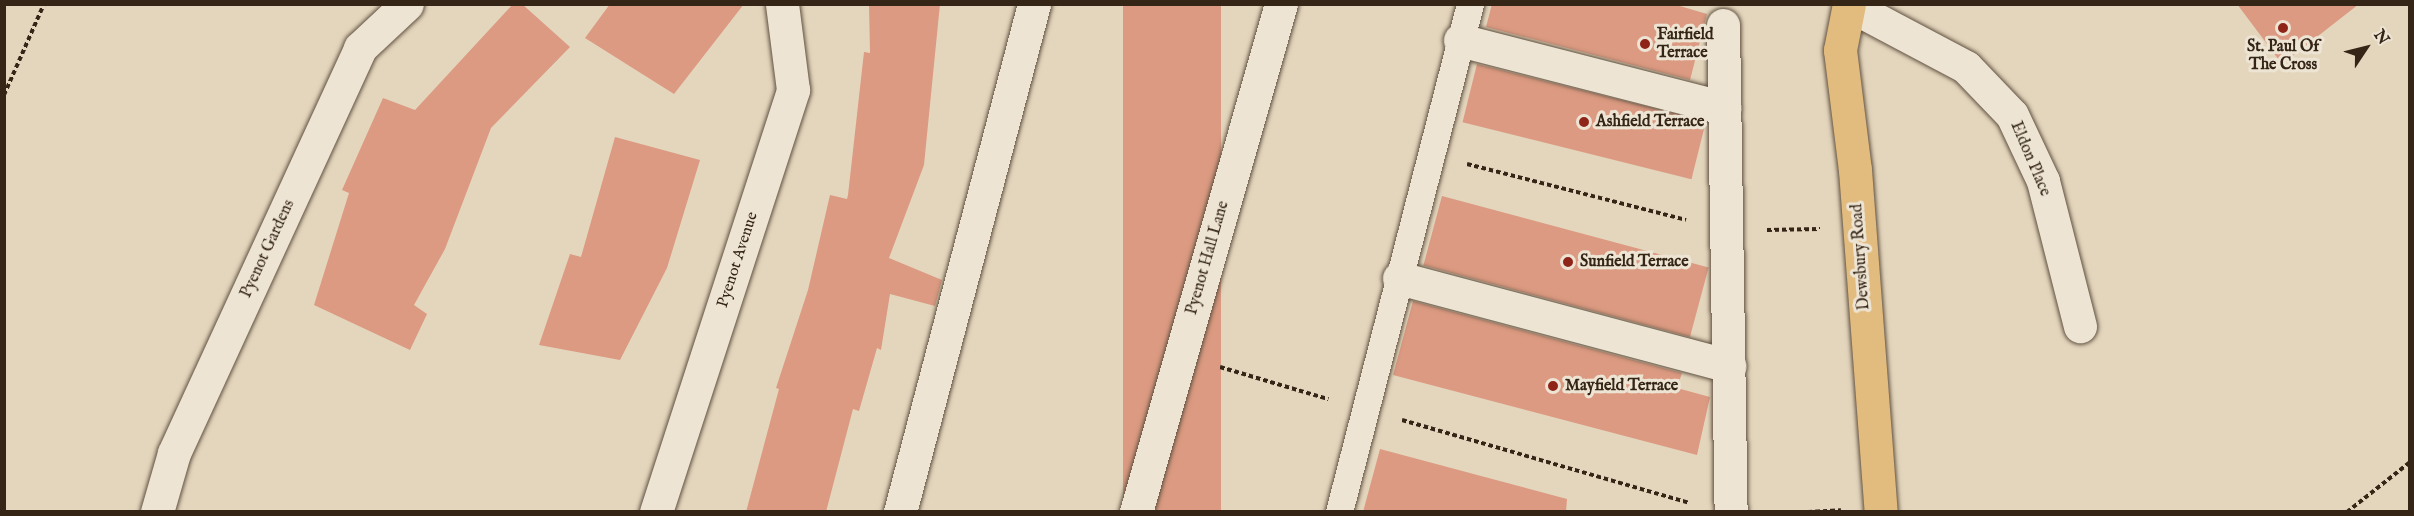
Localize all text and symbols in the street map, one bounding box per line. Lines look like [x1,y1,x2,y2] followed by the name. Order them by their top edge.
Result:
[2336,18,2396,78] north arrow
[2276,21,2290,35] marker: St. Paul Of The Cross
[1657,25,1714,63] place label: Fairfield Terrace
[2369,26,2393,49] text: N
[1638,37,1652,51] marker: Fairfield Terrace
[2247,37,2319,75] place label: St. Paul Of The Cross
[1596,112,1704,132] place label: Ashfield Terrace
[1577,115,1591,129] marker: Ashfield Terrace
[2006,119,2054,199] street label: Eldon Place
[237,197,299,301] street label: Pyenot Gardens
[1183,199,1233,317] street label: Pyenot Hall Lane
[1848,203,1874,311] street label: Dewsbury Road
[713,210,763,310] street label: Pyenot Avenue
[1580,252,1689,272] place label: Sunfield Terrace
[1561,255,1575,269] marker: Sunfield Terrace
[1565,376,1678,396] place label: Mayfield Terrace
[1546,379,1560,393] marker: Mayfield Terrace

